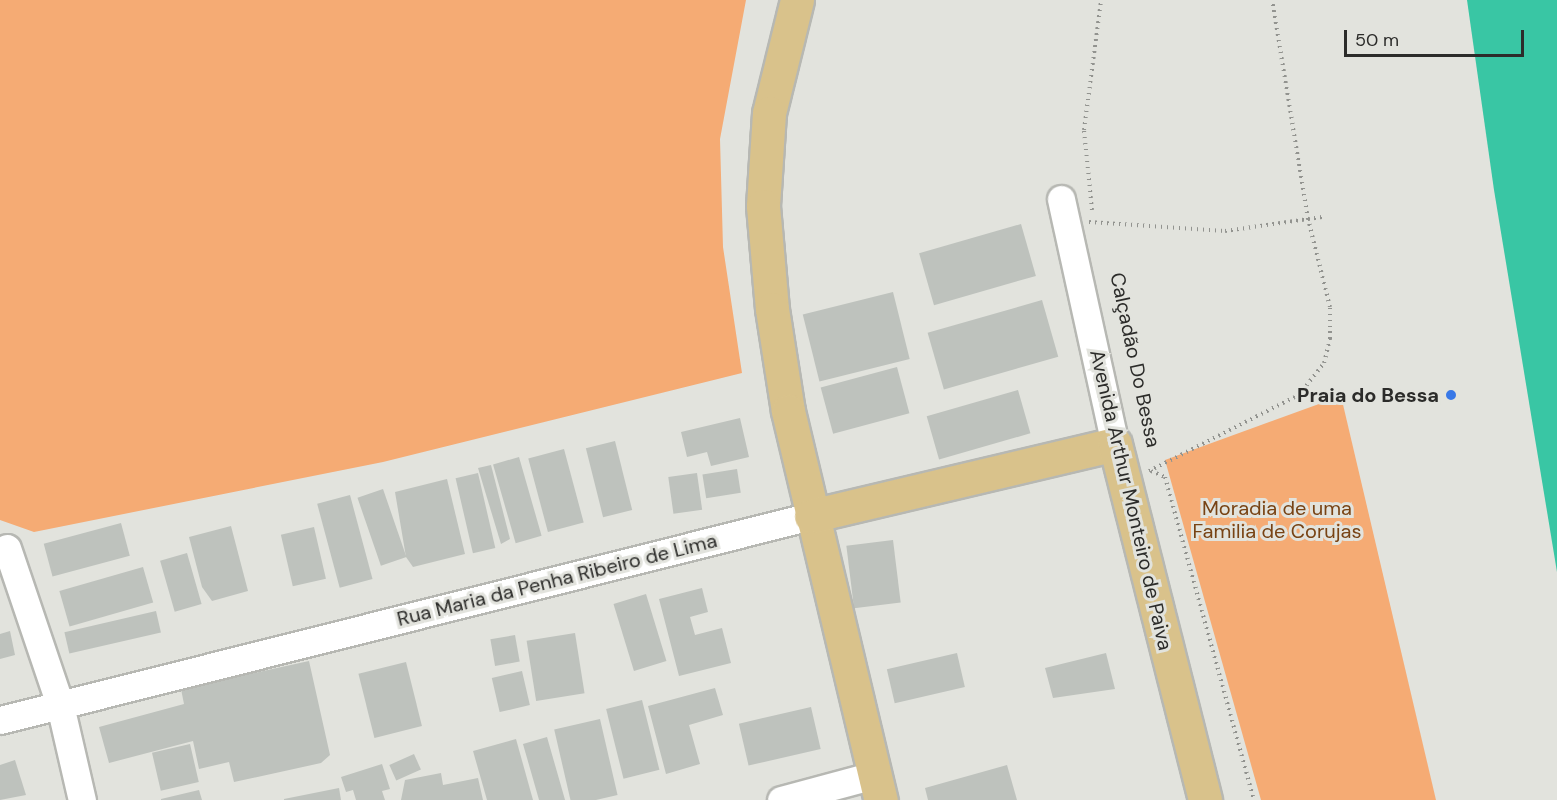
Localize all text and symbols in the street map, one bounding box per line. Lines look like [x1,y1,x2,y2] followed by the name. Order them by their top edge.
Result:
[1347,18,1527,56] scale bar
[1355,28,1399,52] text: 50 m
[1105,270,1165,450] street label: Calçadão Do Bessa
[1085,347,1177,653] street label: Avenida Arthur Monteiro de Paiva
[1297,383,1439,407] place label: Praia do Bessa
[1444,388,1458,402] marker: Praia do Bessa
[1192,497,1362,544] park label: Moradia de uma Familia de Corujas
[395,529,719,631] street label: Rua Maria da Penha Ribeiro de Lima

